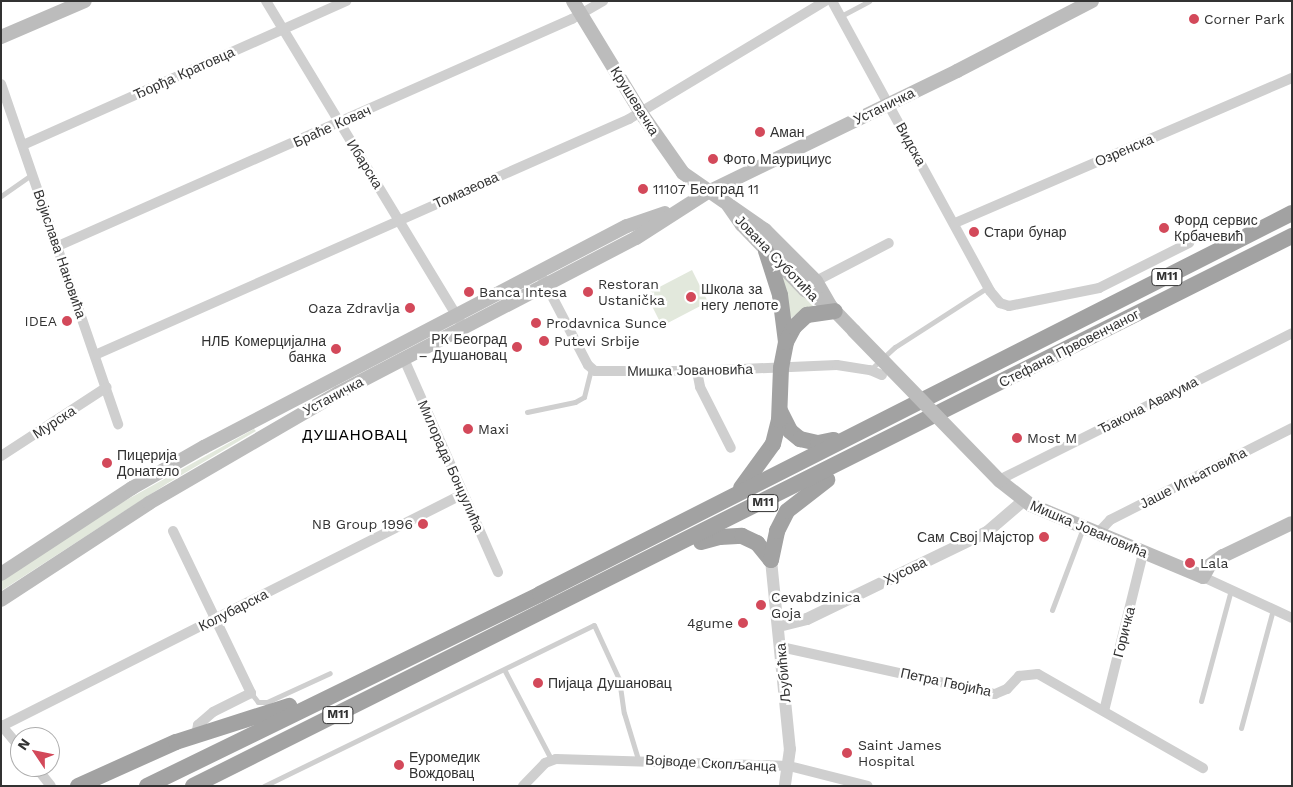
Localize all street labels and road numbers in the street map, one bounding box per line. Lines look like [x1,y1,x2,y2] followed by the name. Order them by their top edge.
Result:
[131,43,237,103] street label: Ђорђа Кратовца
[607,63,663,139] street label: Крушевачка
[851,84,917,128] street label: Устаничка
[291,101,373,151] street label: Браће Ковач
[892,120,930,168] street label: Видска
[1092,130,1156,170] street label: Озренска
[343,136,387,192] street label: Ибарска
[431,168,501,212] street label: Томазеова
[30,187,90,321] street label: Војислава Нановића
[732,212,822,304] street label: Јована Суботића
[1151,268,1183,286] road number: M11
[996,305,1142,391] street label: Стефана Првовенчаног
[627,361,753,379] street label: Мишка Јовановића
[300,373,366,419] street label: Устаничка
[1096,373,1200,437] street label: Ђакона Авакума
[414,397,488,535] street label: Милорада Бонџулића
[29,402,79,442] street label: Мурска
[1137,444,1249,512] street label: Јаше Игњатовића
[747,493,779,512] road number: M11
[1028,497,1150,561] street label: Мишка Јовановића
[881,553,929,589] street label: Хусова
[196,585,270,635] street label: Колубарска
[1110,605,1138,659] street label: Горичка
[772,642,794,704] street label: Љубићка
[899,664,993,700] street label: Петра Гвојића
[322,706,354,724] road number: M11
[645,751,777,775] street label: Војводе Скопљанца

